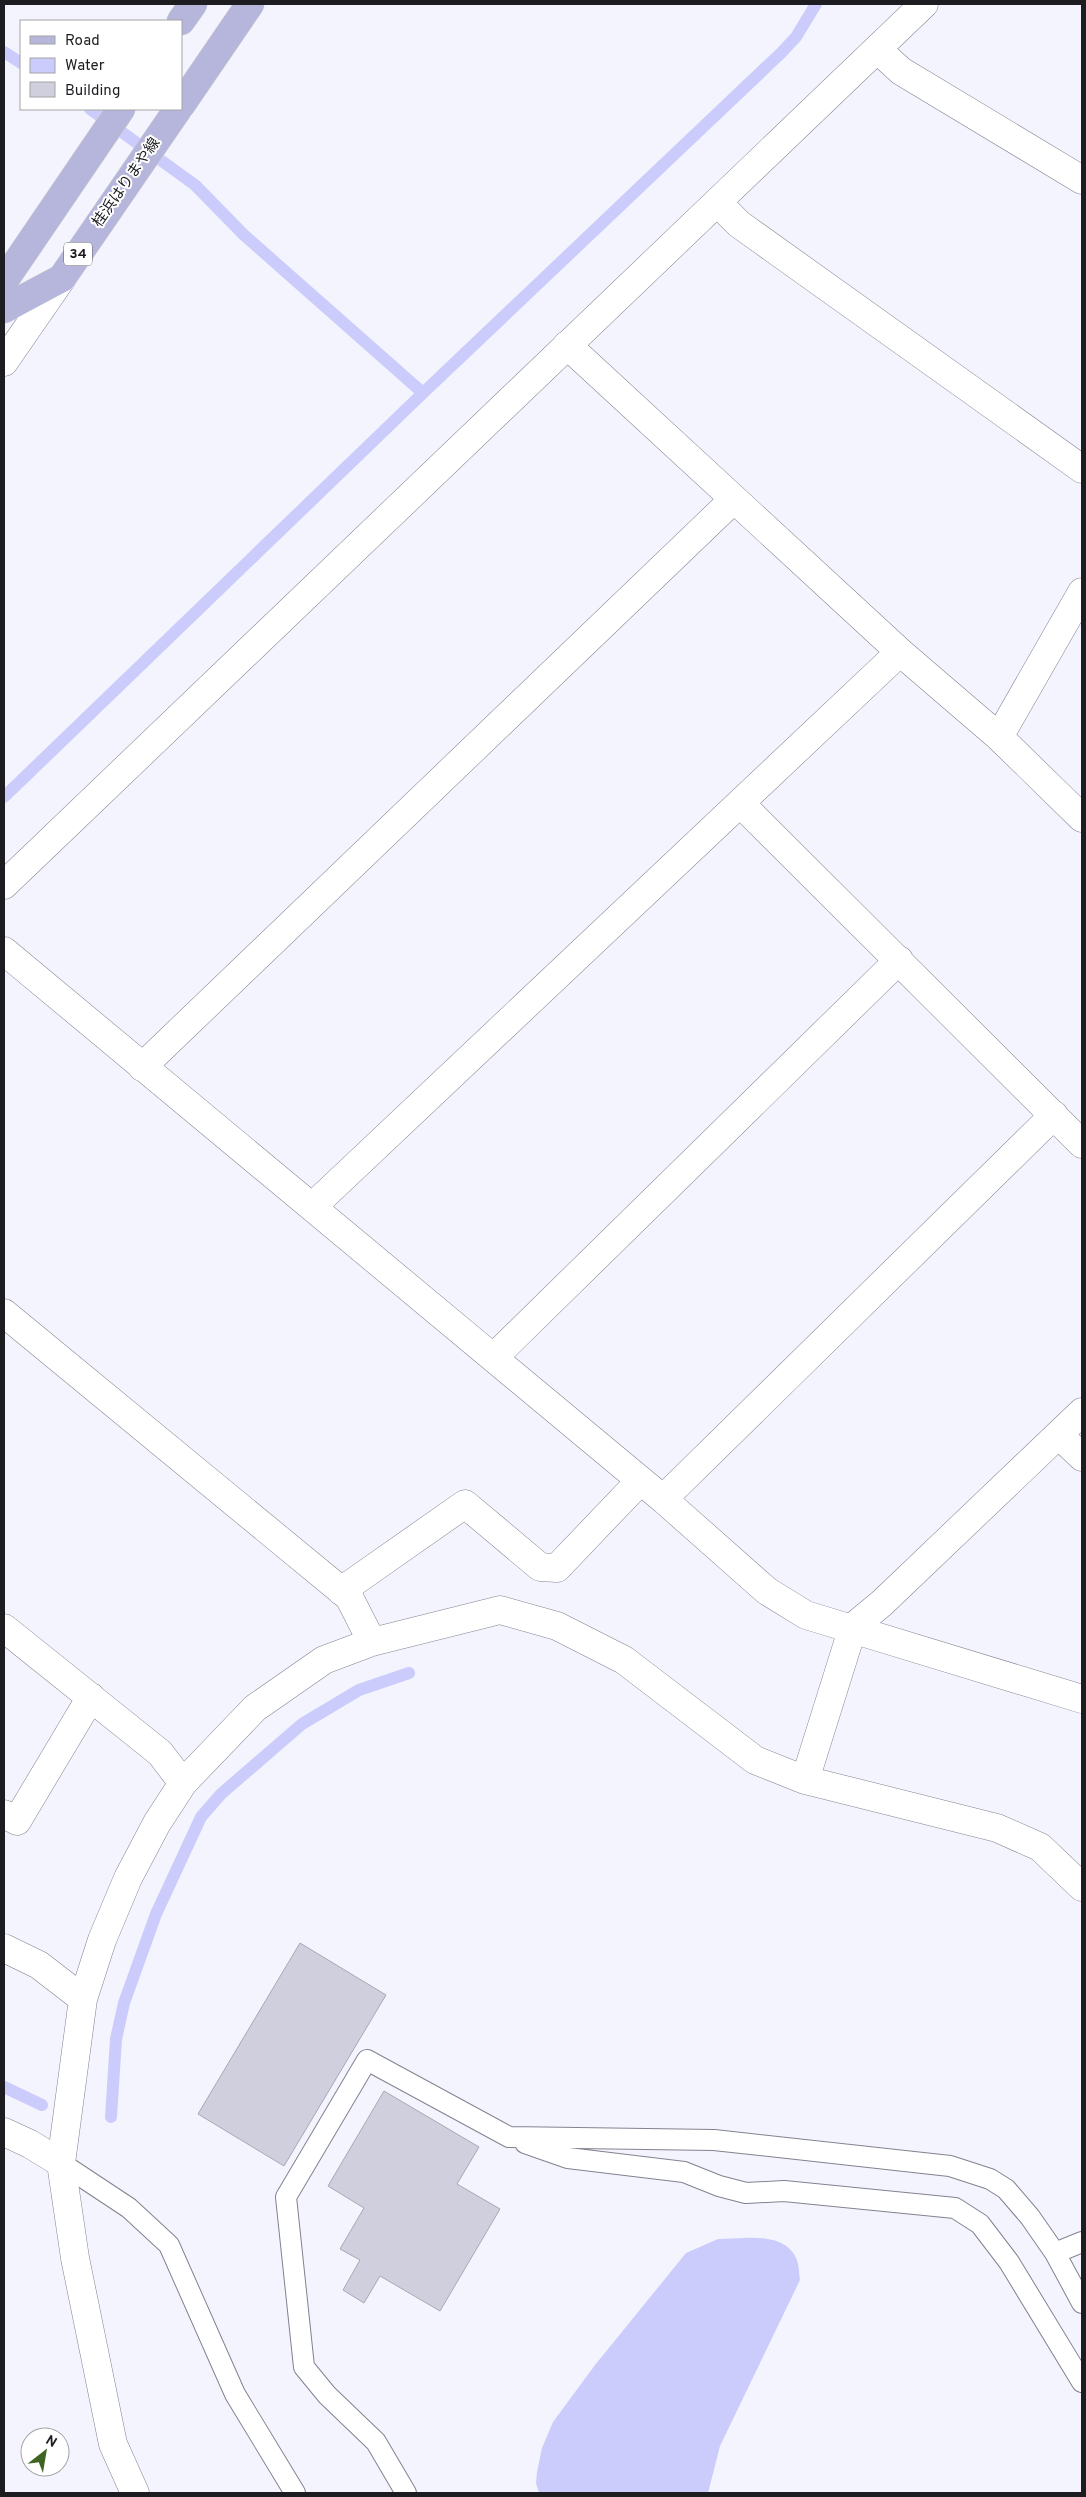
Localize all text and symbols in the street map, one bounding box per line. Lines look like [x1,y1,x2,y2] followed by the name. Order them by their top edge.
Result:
[20,20,182,110] legend
[65,32,100,51] text: Road
[65,57,105,76] text: Water
[65,82,120,101] text: Building
[89,135,165,231] street label: 桂浜はりまや線
[64,242,92,266] road number: 34
[20,2427,70,2477] north arrow
[42,2432,60,2452] text: N

